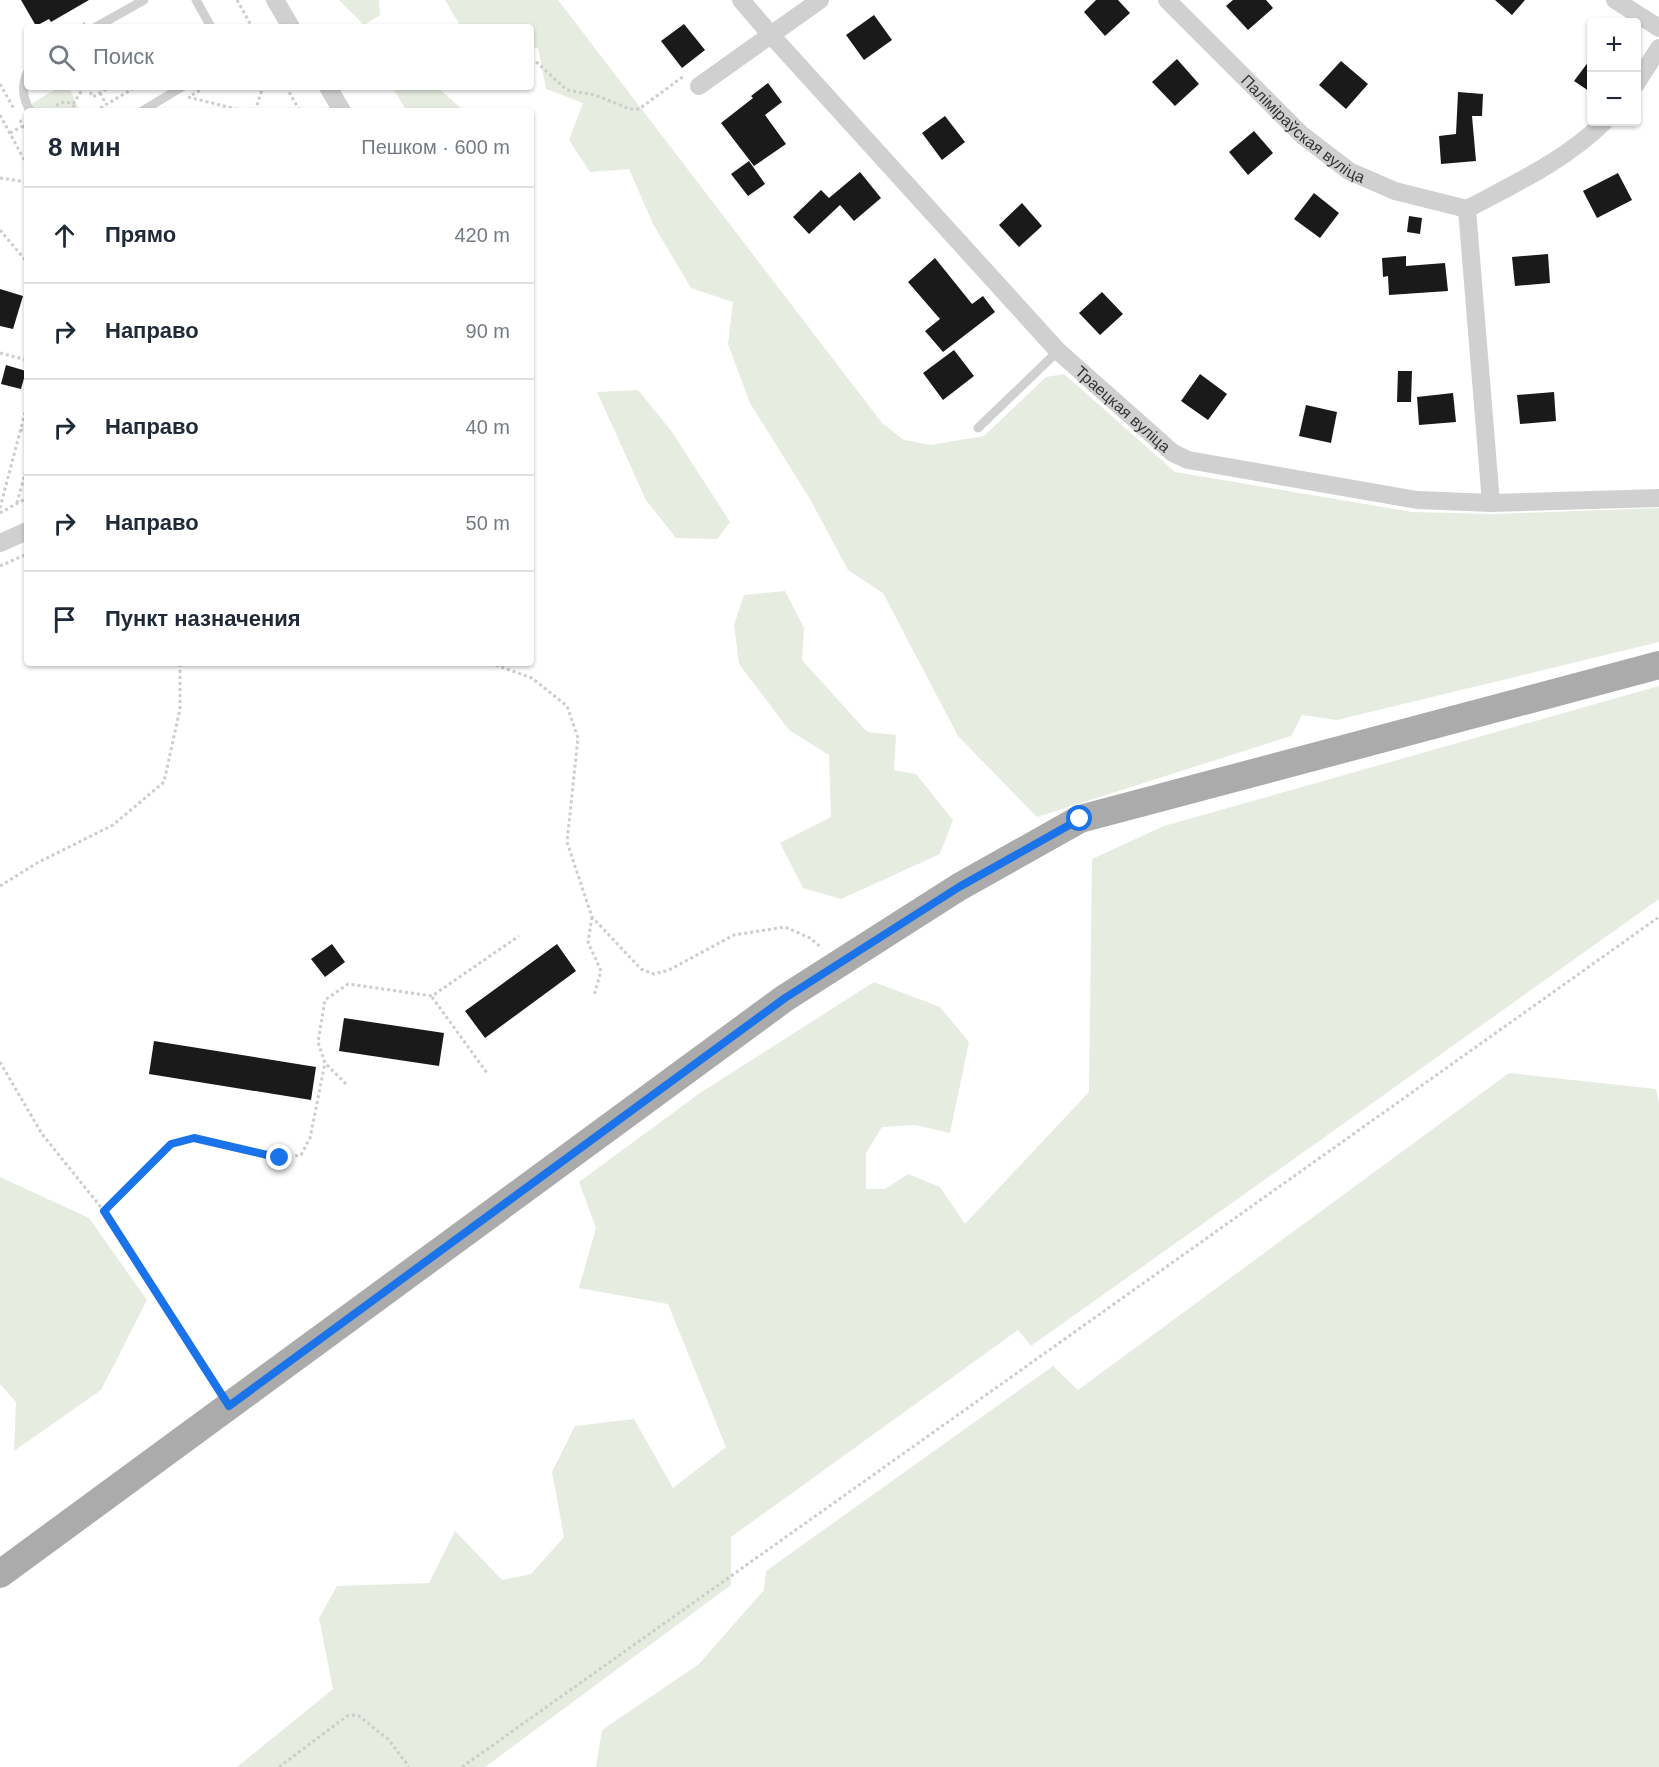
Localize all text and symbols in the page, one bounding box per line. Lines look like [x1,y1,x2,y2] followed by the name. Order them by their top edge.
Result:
[1587,18,1641,126] map controls
[1587,18,1641,72] button: +
[24,24,534,90] search box
[45,41,78,74] icon: search
[93,44,154,69] text: Поиск
[1238,71,1368,186] street label: Паліміраўская вуліца
[1587,72,1641,126] button: −
[48,132,121,162] text: 8 мин
[361,136,510,158] text: Пешком · 600 m
[48,219,81,252] icon: ahead
[105,222,176,247] text: Прямо
[454,224,510,246] text: 420 m
[48,315,81,348] icon: right
[105,318,199,343] text: Направо
[466,320,510,342] text: 90 m
[1072,363,1174,456] street label: Траецкая вуліца
[48,411,81,444] icon: right
[105,414,199,439] text: Направо
[466,416,510,438] text: 40 m
[48,507,81,540] icon: right
[105,510,199,535] text: Направо
[466,512,510,534] text: 50 m
[48,603,81,636] icon: arrive
[105,606,301,631] text: Пункт назначения
[1066,805,1092,831] route start
[266,1144,292,1170] route end

